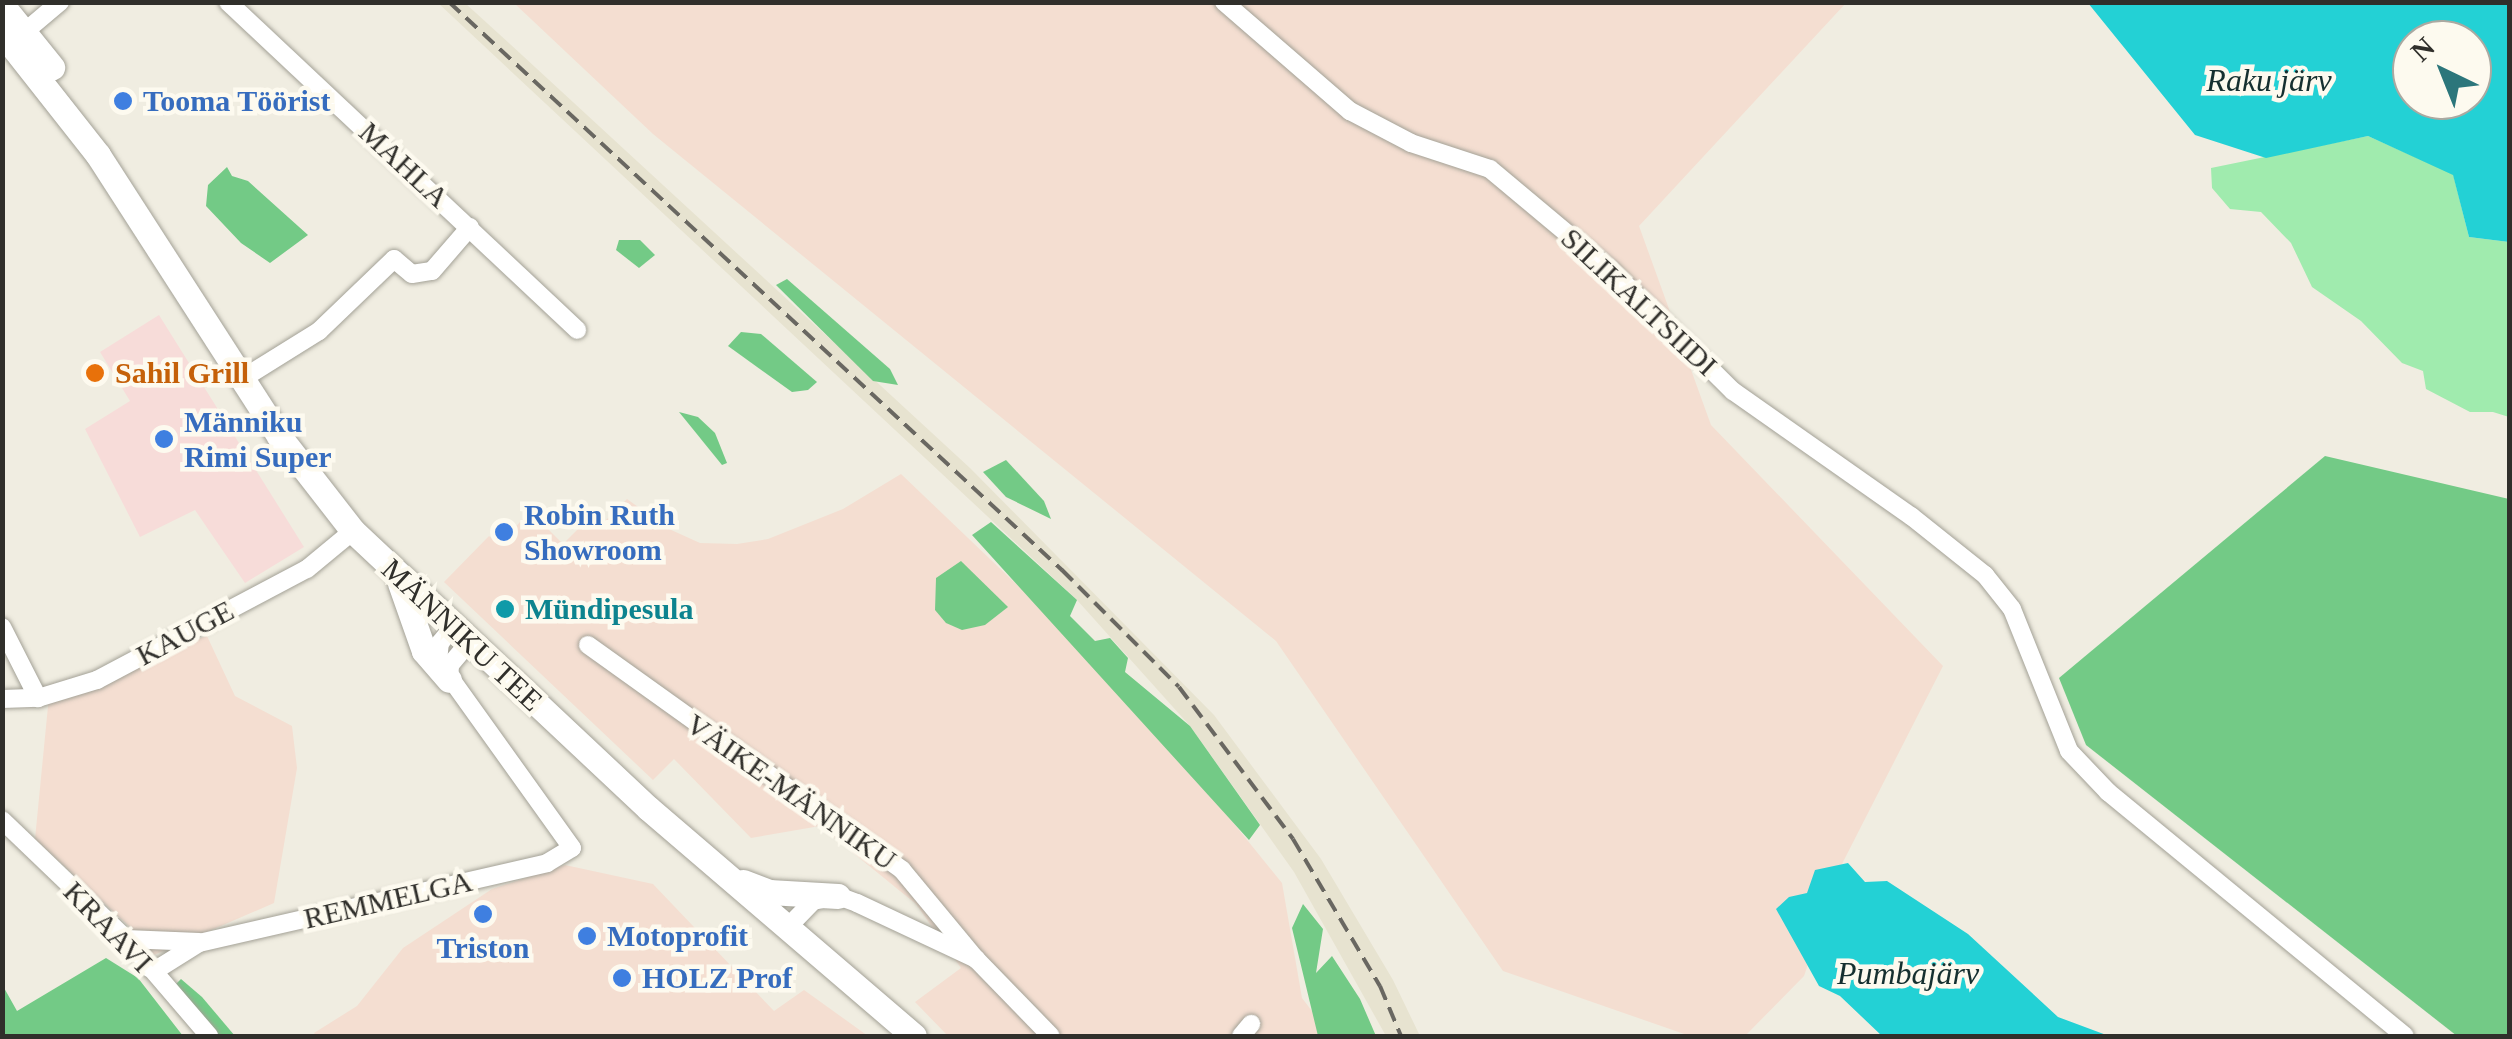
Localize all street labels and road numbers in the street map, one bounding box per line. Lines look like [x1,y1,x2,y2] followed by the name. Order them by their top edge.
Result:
[352,114,456,216] street label: MAHLA
[1553,220,1725,384] street label: SILIKALTSIIDI
[374,551,550,719] street label: MÄNNIKU TEE
[130,592,240,674] street label: KAUGE
[679,706,903,878] street label: VÄIKE-MÄNNIKU
[300,863,476,937] street label: REMMELGA
[56,874,160,980] street label: KRAAVI

